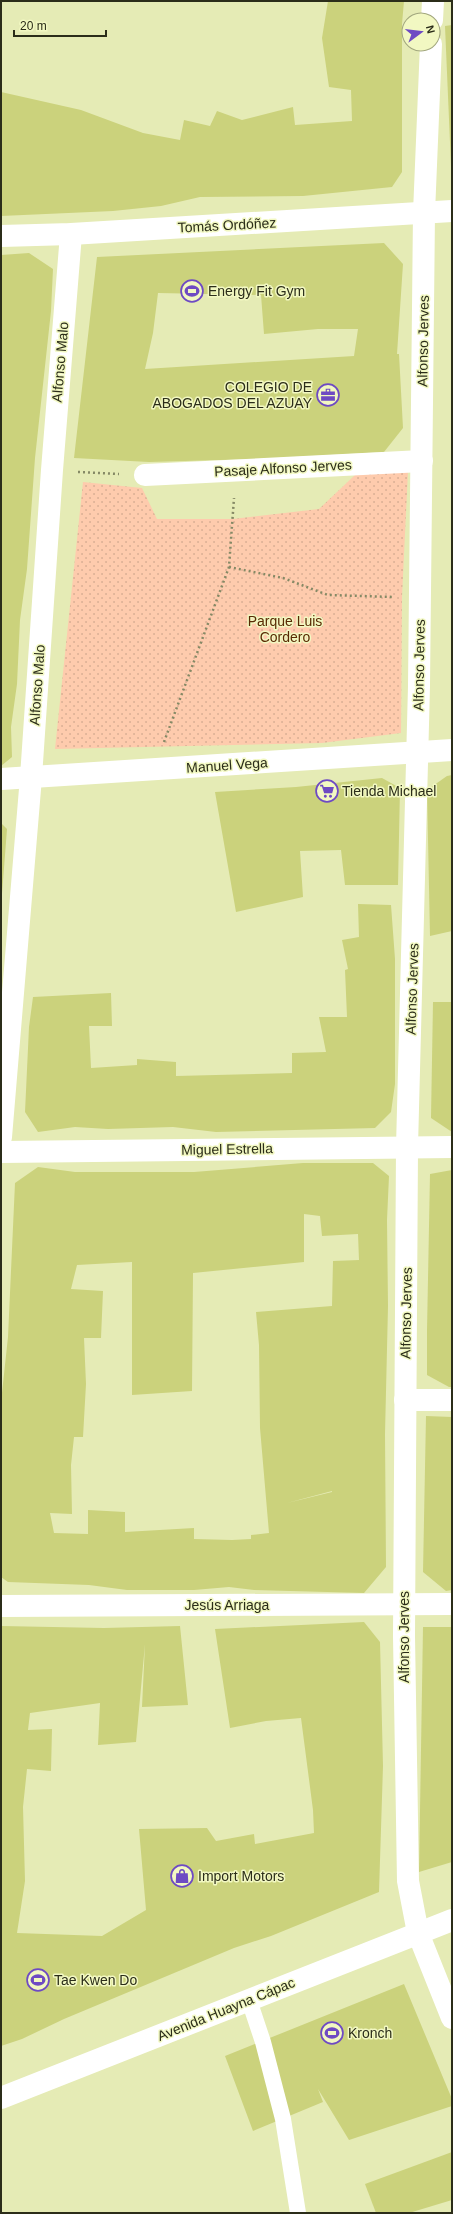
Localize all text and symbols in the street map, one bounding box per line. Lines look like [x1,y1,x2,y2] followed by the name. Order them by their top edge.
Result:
[14,12,106,38] scale bar
[401,12,441,52] north arrow
[20,19,47,33] text: 20 m
[424,24,437,35] text: N
[177,214,277,236] street label: Tomás Ordóñez
[179,278,205,304] sports icon: Energy Fit Gym
[208,283,305,299] place label: Energy Fit Gym
[414,295,432,387] street label: Alfonso Jerves
[49,321,72,403] street label: Alfonso Malo
[153,379,313,411] place label: COLEGIO DE ABOGADOS DEL AZUAY
[315,382,341,408] office icon: COLEGIO DE ABOGADOS DEL AZUAY
[214,456,352,480] street label: Pasaje Alfonso Jerves
[248,613,322,645] park label: Parque Luis Cordero
[410,619,428,711] street label: Alfonso Jerves
[26,644,48,726] street label: Alfonso Malo
[186,754,269,776] street label: Manuel Vega
[314,778,340,804] supermarket icon: Tienda Michael
[342,783,436,799] place label: Tienda Michael
[402,943,422,1035] street label: Alfonso Jerves
[181,1140,273,1158] street label: Miguel Estrella
[397,1267,415,1359] street label: Alfonso Jerves
[396,1591,412,1683] street label: Alfonso Jerves
[185,1597,270,1613] street label: Jesús Arriaga
[169,1863,195,1889] shop icon: Import Motors
[198,1868,284,1884] place label: Import Motors
[25,1967,51,1993] sports icon: Tae Kwen Do
[54,1972,137,1988] place label: Tae Kwen Do
[155,1974,297,2044] street label: Avenida Huayna Cápac
[319,2020,345,2046] sports icon: Kronch
[348,2025,392,2041] place label: Kronch

